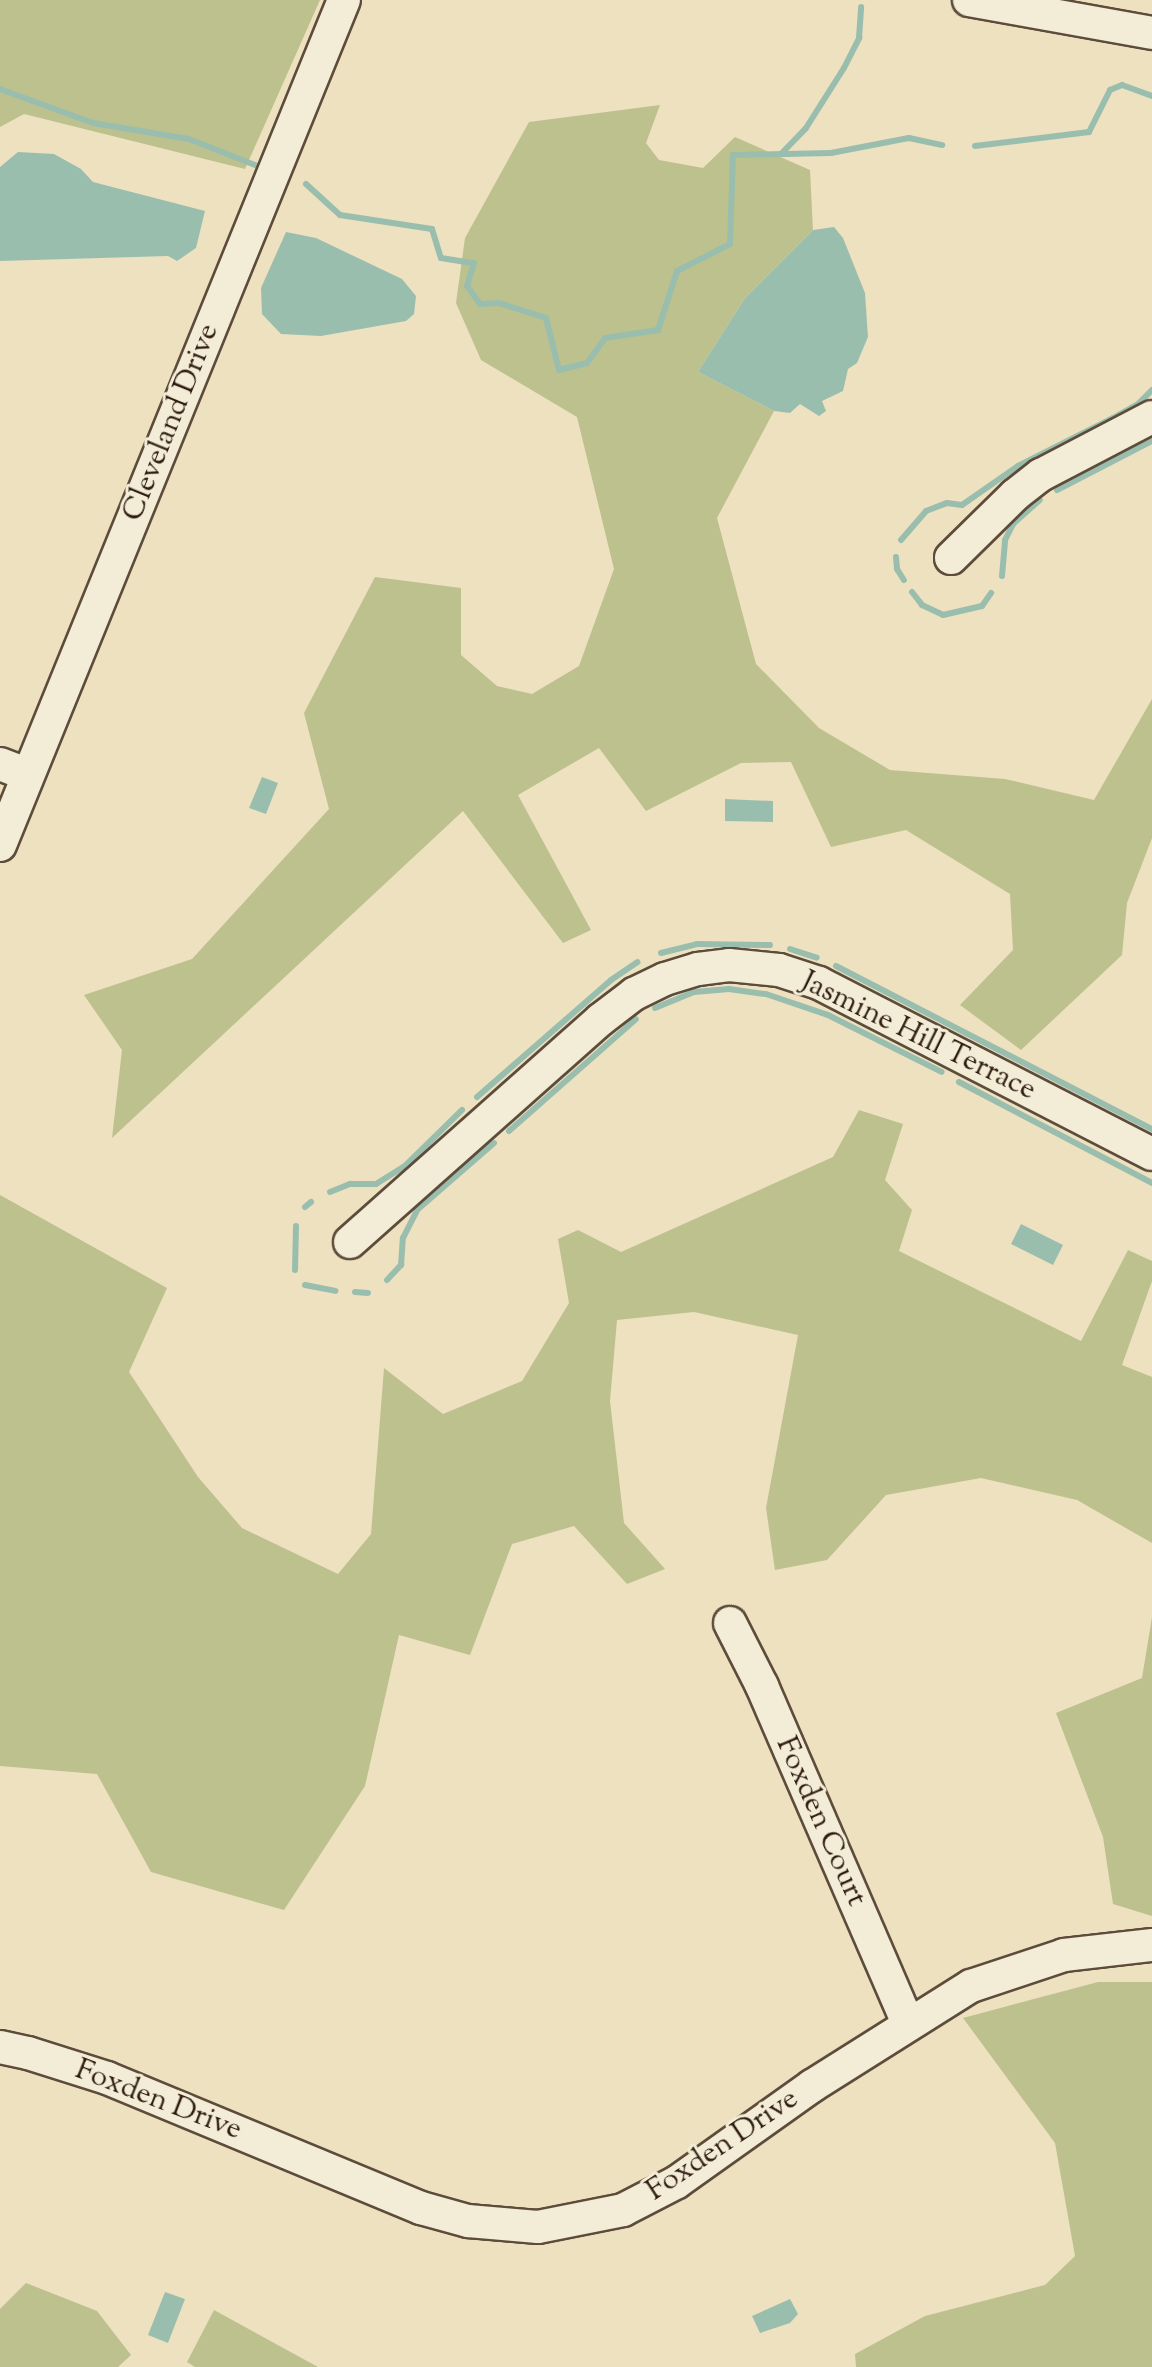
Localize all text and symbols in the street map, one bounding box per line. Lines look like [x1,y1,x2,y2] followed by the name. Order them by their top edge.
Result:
[116,319,228,527] street label: Cleveland Drive
[795,965,1041,1109] street label: Jasmine Hill Terrace
[767,1732,873,1912] street label: Foxden Court
[70,2053,246,2149] street label: Foxden Drive
[640,2082,806,2210] street label: Foxden Drive

